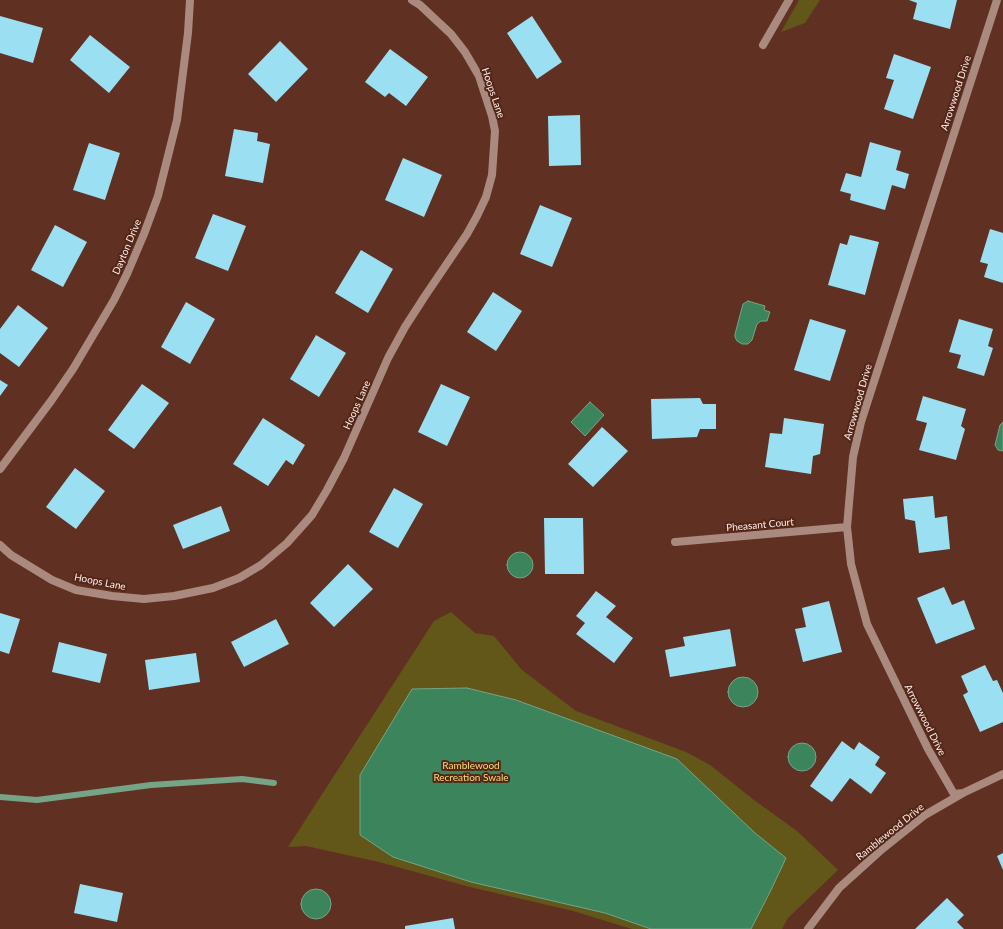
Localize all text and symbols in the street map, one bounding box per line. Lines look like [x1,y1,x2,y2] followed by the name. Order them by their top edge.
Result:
[938,54,974,132] street label: Arrowwood Drive
[479,66,507,120] street label: Hoops Lane
[110,218,144,276] street label: Dayton Drive
[841,363,875,441] street label: Arrowwood Drive
[341,379,373,431] street label: Hoops Lane
[726,516,794,534] street label: Pheasant Court
[73,571,127,593] street label: Hoops Lane
[902,682,948,758] street label: Arrowwood Drive
[433,760,509,784] park label: Ramblewood Recreation Swale
[854,801,926,863] street label: Ramblewood Drive

